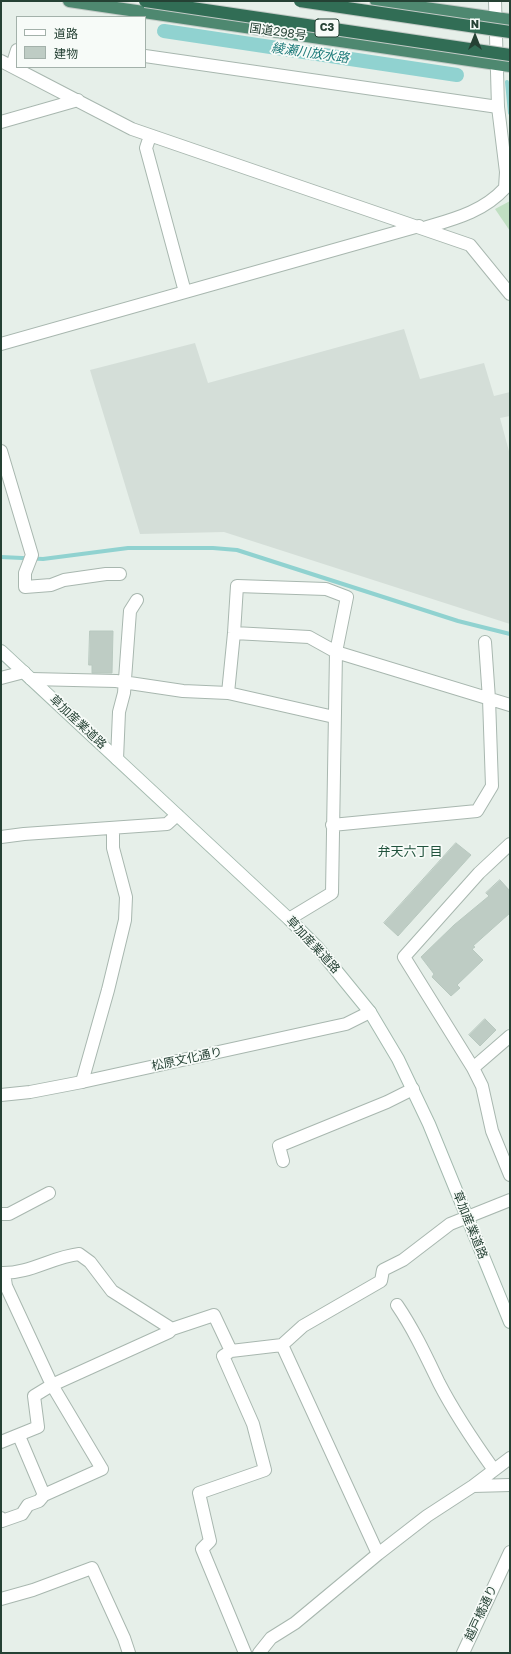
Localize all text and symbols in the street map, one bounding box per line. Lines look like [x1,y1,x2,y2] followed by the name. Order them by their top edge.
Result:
[16,16,146,68] legend
[455,16,495,56] north arrow
[471,17,479,30] text: N
[315,19,339,37] road number: C3
[249,21,307,43] street label: 国道298号
[54,26,78,41] text: 道路
[270,40,350,66] water label: 綾瀬川放水路
[54,46,78,61] text: 建物
[47,692,109,752] street label: 草加産業道路
[378,844,442,860] district label: 弁天六丁目
[283,914,343,976] street label: 草加産業道路
[150,1044,224,1074] street label: 松原文化通り
[450,1189,490,1261] street label: 草加産業道路
[462,1583,500,1643] street label: 越戸橋通り

